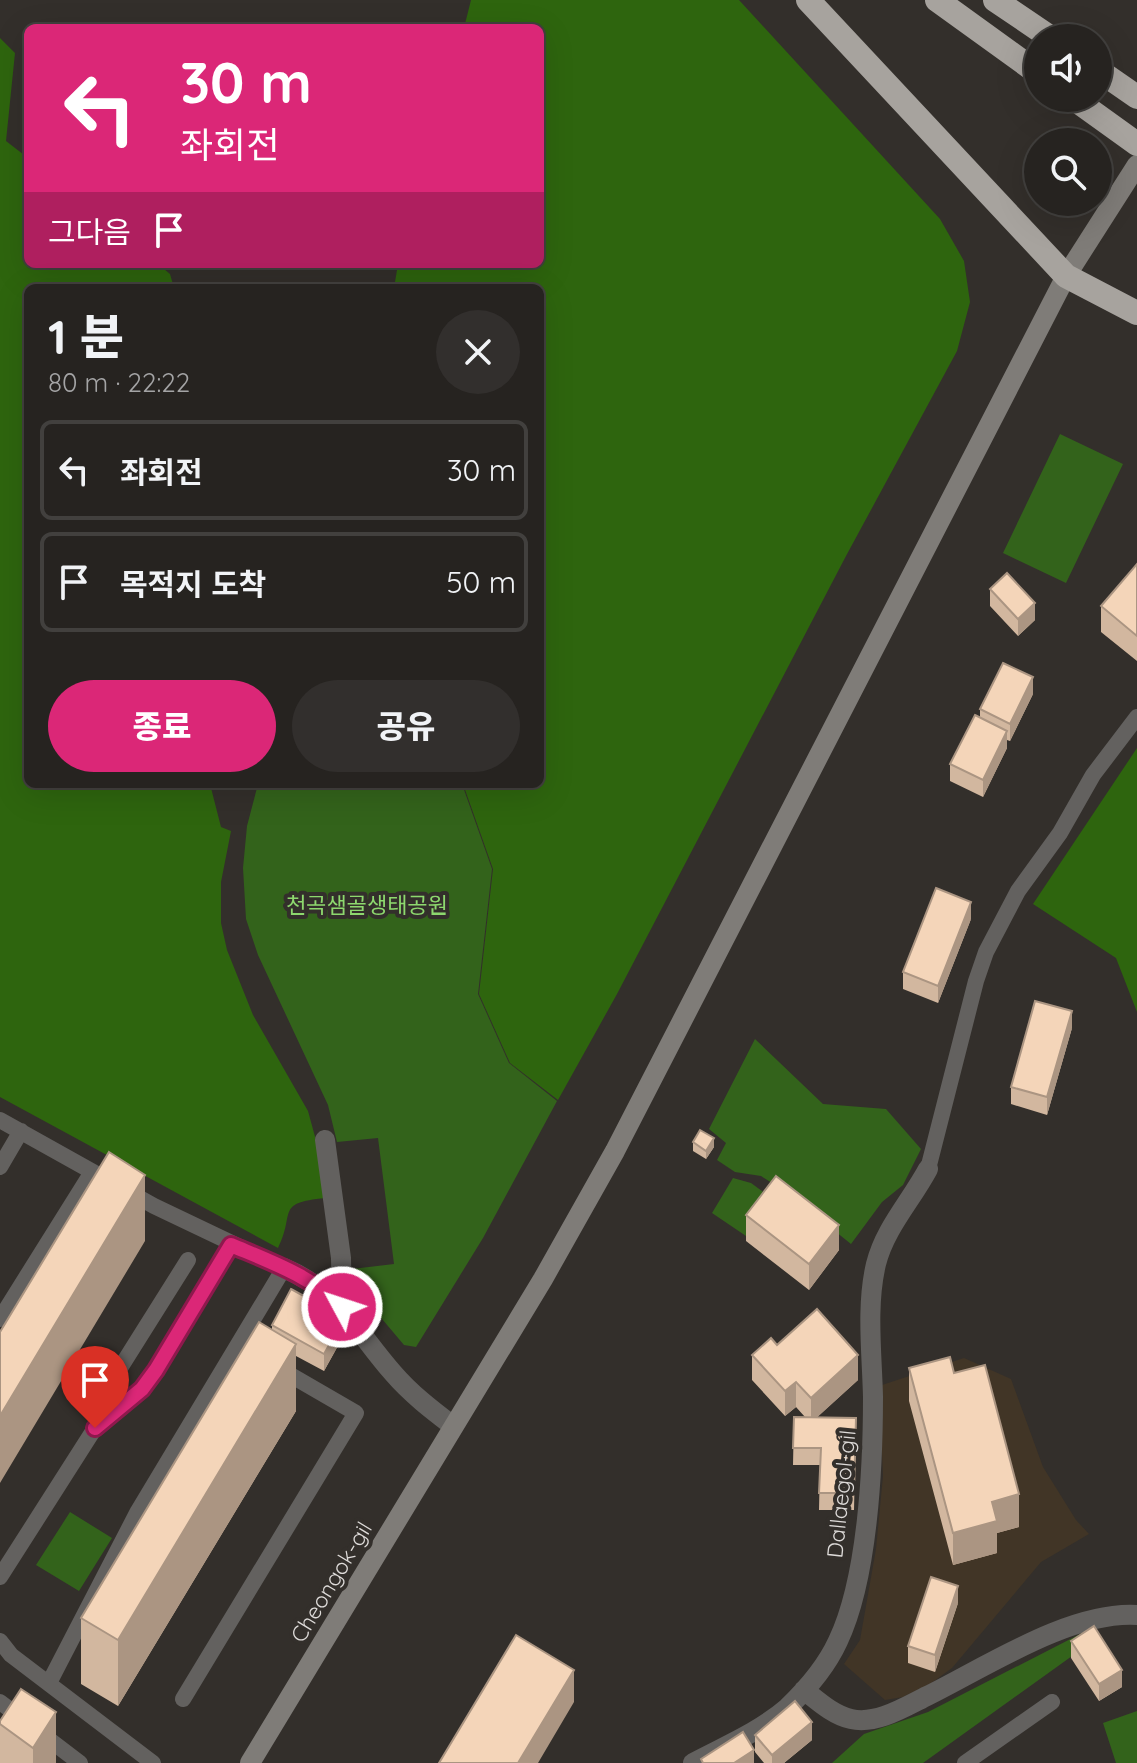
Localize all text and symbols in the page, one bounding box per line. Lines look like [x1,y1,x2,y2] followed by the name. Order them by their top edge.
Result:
[1024,24,1112,216] map controls
[1024,24,1112,112] button: sound
[180,47,312,117] text: 30 m
[48,56,152,160] icon: left
[180,122,279,167] text: 좌회전
[1024,128,1112,216] button: search
[147,208,191,252] icon: arrive
[48,213,131,251] text: 그다음
[48,306,124,366] text: 1 분
[436,310,520,394] button: close
[48,366,190,399] text: 80 m · 22:22
[52,448,96,492] icon: left
[447,451,516,489] text: 30 m
[120,453,203,491] text: 좌회전
[52,560,96,604] icon: arrive
[446,563,516,601] text: 50 m
[120,565,266,603] text: 목적지 도착
[48,680,276,772] button: 종료
[292,680,520,772] button: 공유
[286,891,448,919] park label: 천곡샘골생태공원
[300,1265,384,1349] position arrow
[61,1346,129,1428] pin
[73,1358,117,1402] icon: arrive
[820,1429,862,1559] street label: Dallaegol-gil
[284,1517,378,1647] street label: Cheongok-gil

